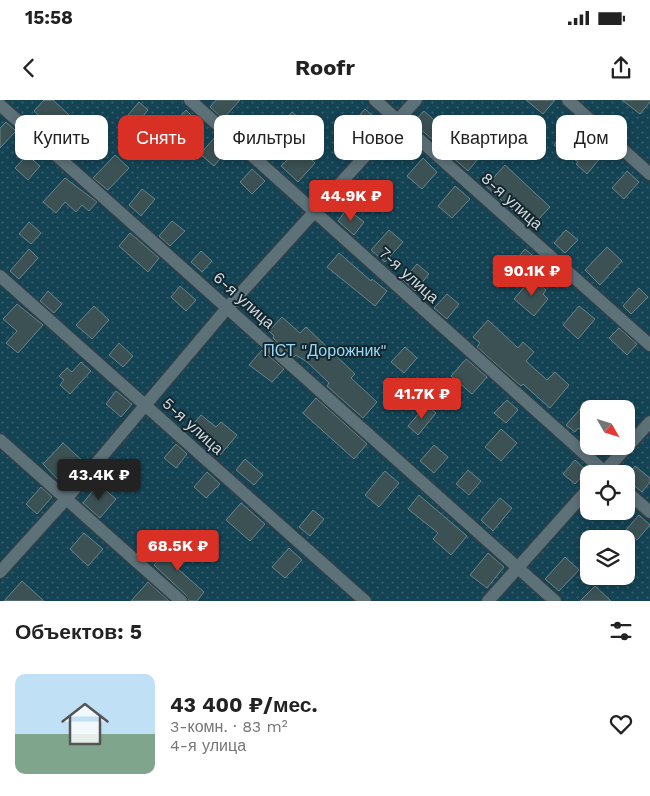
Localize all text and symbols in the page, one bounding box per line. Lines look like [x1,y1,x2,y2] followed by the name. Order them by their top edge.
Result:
[25,6,73,29] text: 15:58
[15,54,43,82] icon: back
[607,54,635,82] icon: share
[295,55,355,80] text: Roofr
[15,115,108,160] chip: Купить
[118,115,204,160] chip: Снять
[214,115,324,160] chip: Фильтры
[334,115,422,160] chip: Новое
[432,115,546,160] chip: Квартира
[556,115,627,160] chip: Дом
[477,168,547,234] street label: 8-я улица
[305,180,397,222] pin: 44.9K ₽
[320,186,382,205] text: 44.9K ₽
[375,243,443,307] street label: 7-я улица
[486,254,578,297] pin: 90.1K ₽
[504,261,560,280] text: 90.1K ₽
[209,268,279,333] street label: 6-я улица
[263,341,387,360] park label: ПСТ "Дорожник"
[376,378,468,420] pin: 41.7K ₽
[394,384,450,403] text: 41.7K ₽
[159,394,228,458] street label: 5-я улица
[580,400,635,455] north arrow
[580,400,635,585] map controls
[53,458,145,501] pin: 43.4K ₽
[68,465,130,484] text: 43.4K ₽
[580,465,635,520] button: locate
[132,530,224,572] pin: 68.5K ₽
[580,530,635,585] button: layers
[148,536,208,555] text: 68.5K ₽
[607,617,635,645] icon: filters
[15,619,142,644] text: Объектов: 5
[170,692,318,717] text: 43 400 ₽/мес.
[55,694,115,754] icon: home
[607,710,635,738] icon: heart
[170,717,288,736] text: 3-комн. · 83 m²
[170,736,246,755] text: 4-я улица

